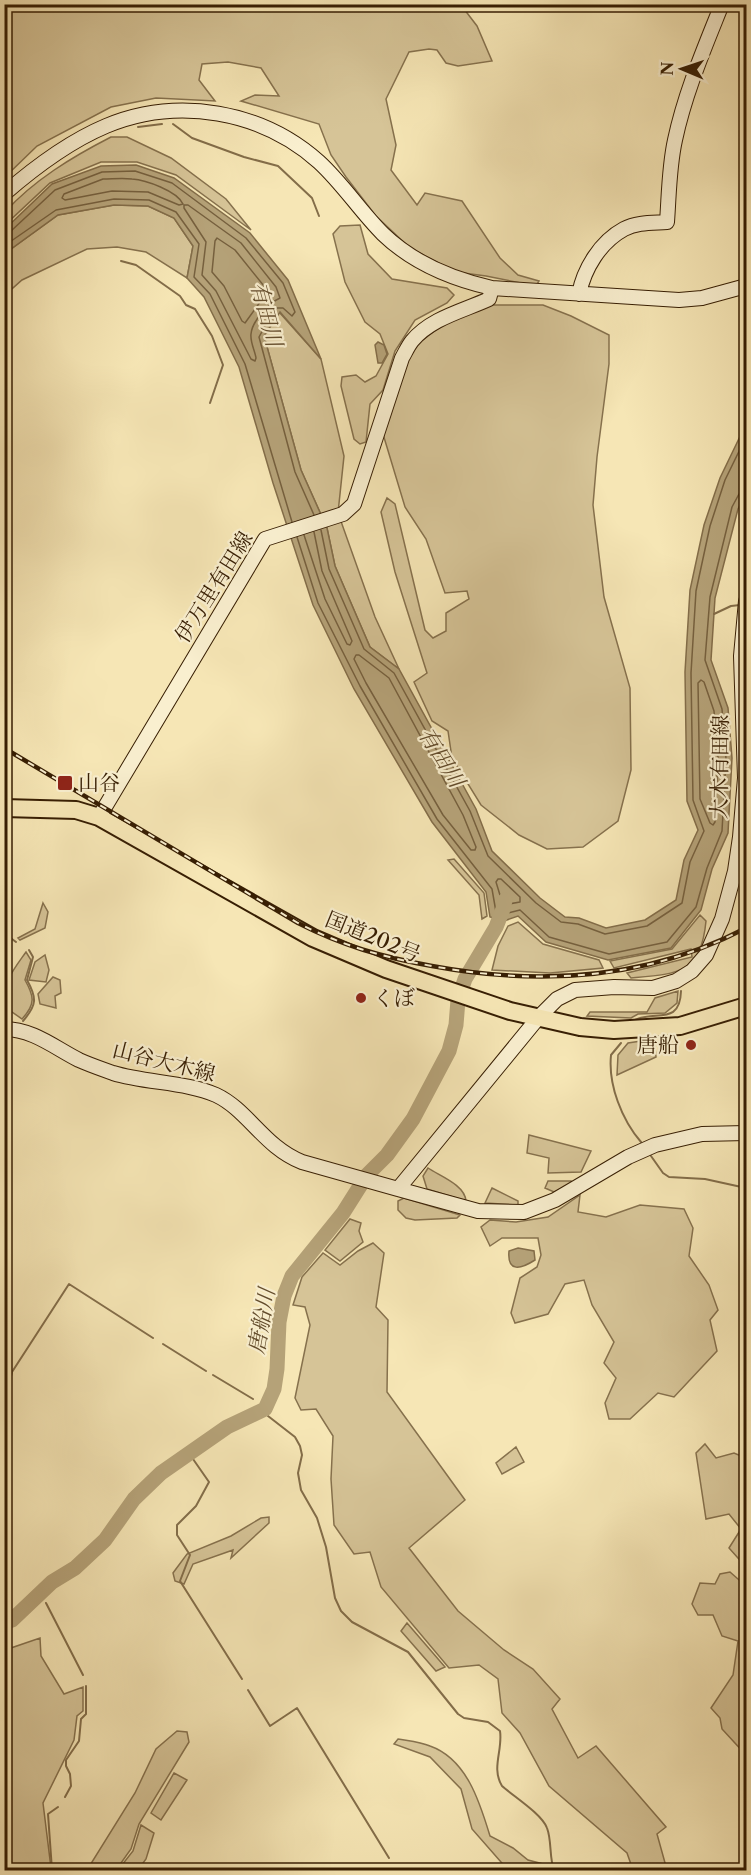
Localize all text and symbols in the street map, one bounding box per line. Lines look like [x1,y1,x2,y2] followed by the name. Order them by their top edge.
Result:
[652,39,712,99] north arrow
[657,61,677,76] text: N
[245,279,289,351] water label: 有田川
[170,527,258,647] street label: 伊万里有田線
[706,714,733,820] street label: 大木有田線
[413,722,472,794] water label: 有田川
[78,770,120,795] place label: 山谷
[56,774,74,792] marker: 山谷
[322,906,424,967] street label: 国道202号
[373,985,415,1010] place label: くぼ
[354,991,368,1005] marker: くぼ
[637,1032,679,1057] place label: 唐船
[110,1037,218,1086] street label: 山谷大木線
[684,1038,698,1052] marker: 唐船
[242,1284,281,1356] water label: 唐船川

